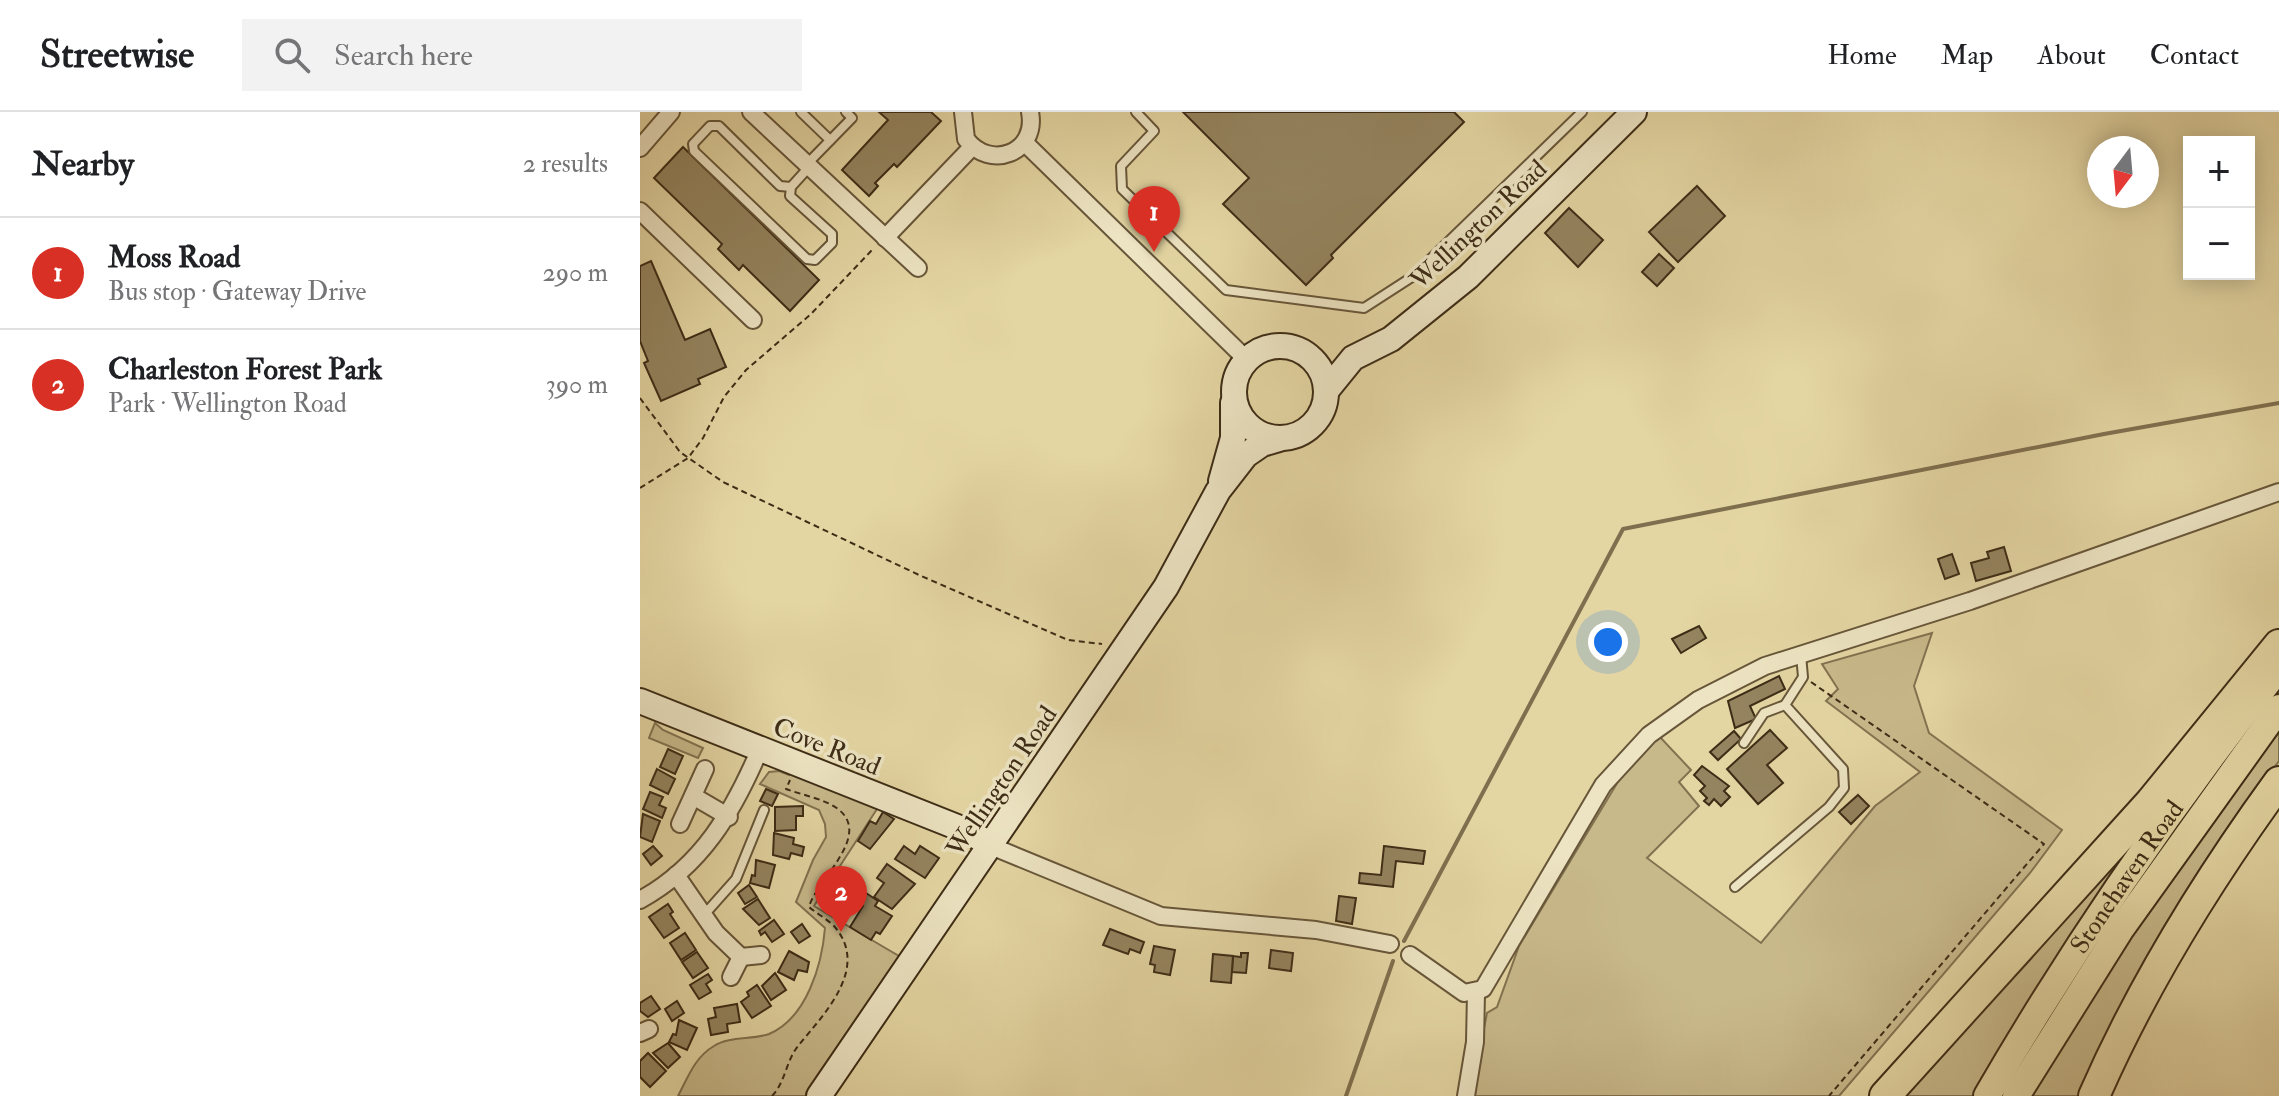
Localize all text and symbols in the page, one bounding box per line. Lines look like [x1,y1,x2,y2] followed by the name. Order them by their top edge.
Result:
[242,19,802,91] search box
[40,31,194,79] text: Streetwise
[270,33,314,77] icon: search
[334,37,473,74] text: Search here
[1827,38,1897,73] text: Home
[1941,38,1993,73] text: Map
[2037,38,2106,73] text: About
[2150,38,2239,73] text: Contact
[2087,136,2159,208] north arrow
[2183,136,2255,280] map controls
[2183,136,2255,208] button: +
[32,143,134,186] text: Nearby
[523,148,608,180] text: 2 results
[1403,153,1554,297] street label: Wellington Road
[1128,186,1180,252] pin: 1
[2183,208,2255,280] button: −
[108,239,240,276] text: Moss Road
[53,257,63,289] text: 1
[543,257,608,289] text: 290 m
[108,276,367,308] text: Bus stop · Gateway Drive
[108,351,382,388] text: Charleston Forest Park
[51,369,65,401] text: 2
[546,369,608,401] text: 390 m
[108,388,347,420] text: Park · Wellington Road
[1588,622,1628,662] your location
[939,700,1064,864] street label: Wellington Road
[768,711,885,783] street label: Cove Road
[2064,794,2191,960] street label: Stonehaven Road
[815,866,867,932] pin: 2

